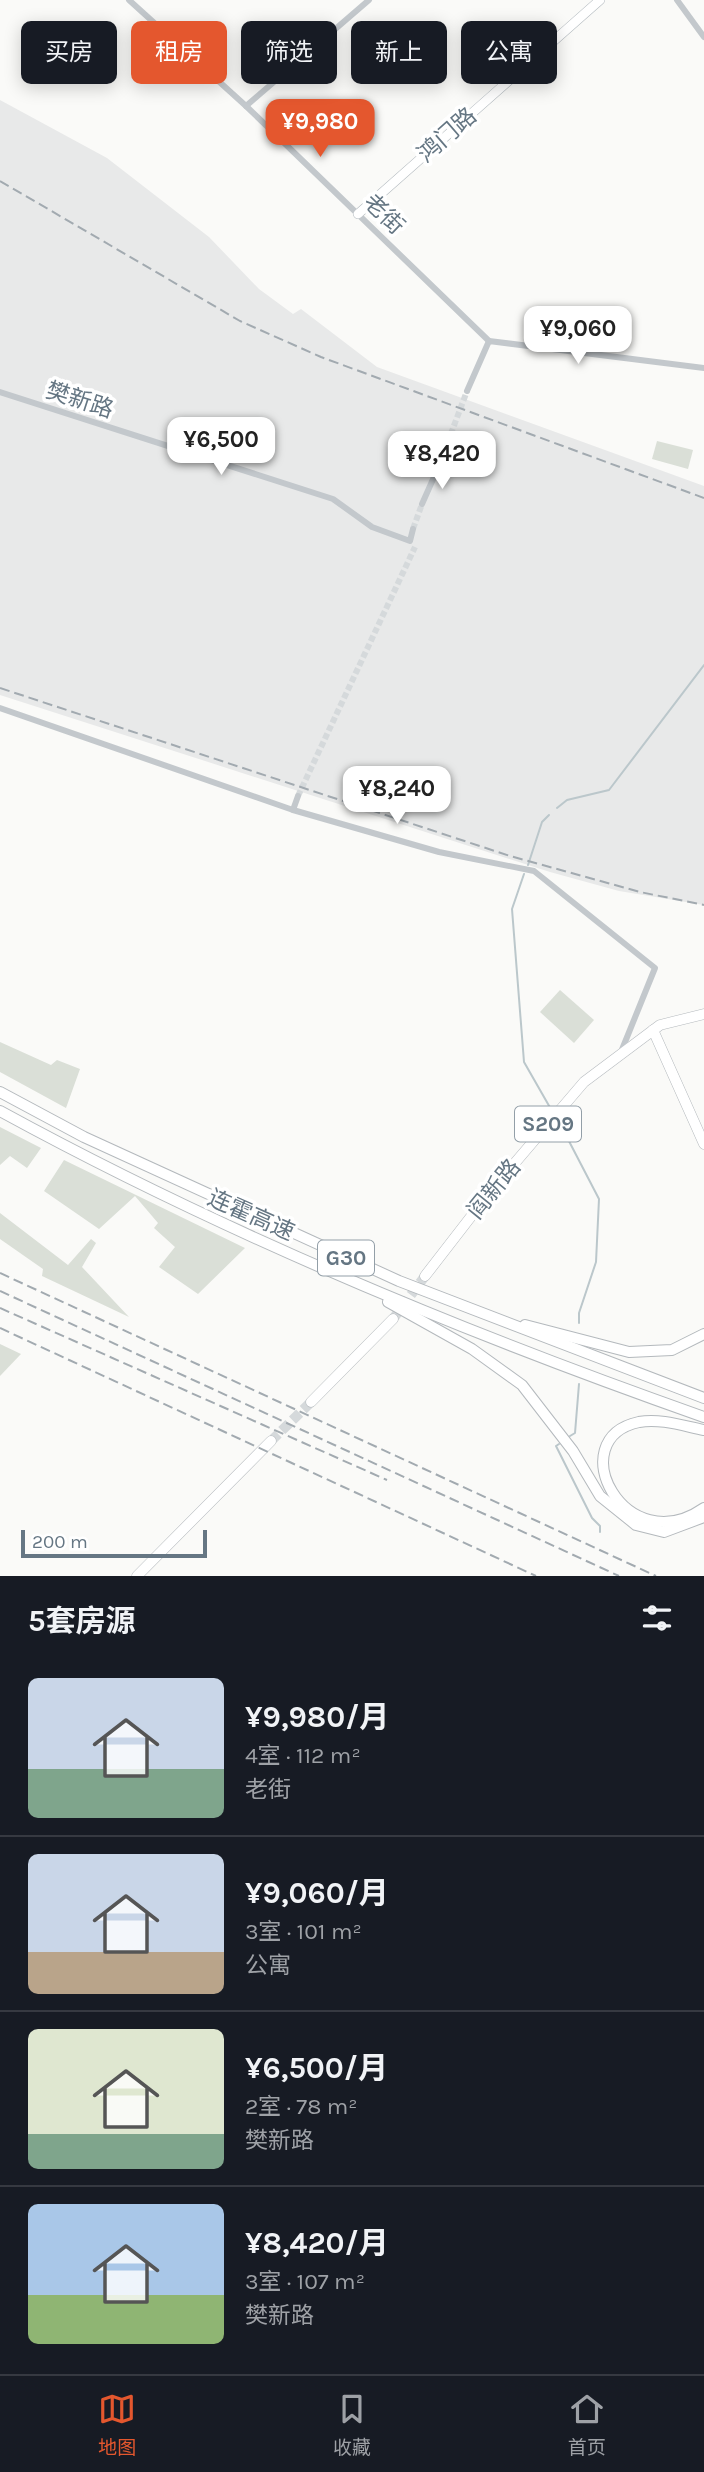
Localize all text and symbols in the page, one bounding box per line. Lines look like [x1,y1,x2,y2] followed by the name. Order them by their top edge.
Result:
[21,21,117,84] chip: 买房
[131,21,227,84] chip: 租房
[241,21,337,84] chip: 筛选
[351,21,447,84] chip: 新上
[461,21,557,84] chip: 公寓
[263,100,377,159] pin: ¥9,980
[412,102,482,168] street label: 鸿门路
[282,108,358,135] text: ¥9,980
[358,188,410,240] street label: 老街
[521,306,635,366] pin: ¥9,060
[540,315,616,342] text: ¥9,060
[43,376,117,424] street label: 樊新路
[164,418,278,477] pin: ¥6,500
[183,426,259,453] text: ¥6,500
[385,432,499,491] pin: ¥8,420
[404,440,480,467] text: ¥8,420
[340,766,454,826] pin: ¥8,240
[359,775,435,802] text: ¥8,240
[515,1106,581,1142] road number: S209
[462,1154,526,1224] street label: 阎新路
[203,1184,299,1246] street label: 连霍高速
[318,1240,374,1276] road number: G30
[21,1527,206,1559] scale bar
[32,1531,88,1553] text: 200 m
[638,1599,676,1637] icon: filters
[28,1603,135,1639] text: 5套房源
[245,1699,389,1735] text: ¥9,980/月
[84,1706,168,1790] icon: home
[245,1742,361,1769] text: 4室 · 112 m²
[245,1776,291,1803] text: 老街
[245,1875,389,1911] text: ¥9,060/月
[84,1882,168,1966] icon: home
[245,1918,362,1945] text: 3室 · 101 m²
[245,1952,291,1979] text: 公寓
[245,2050,388,2086] text: ¥6,500/月
[84,2057,168,2141] icon: home
[245,2093,358,2120] text: 2室 · 78 m²
[245,2127,314,2154] text: 樊新路
[245,2225,389,2261] text: ¥8,420/月
[84,2232,168,2316] icon: home
[245,2268,365,2295] text: 3室 · 107 m²
[245,2302,314,2329] text: 樊新路
[98,2390,136,2459] tab: 地图
[333,2390,371,2459] tab: 收藏
[568,2390,606,2459] tab: 首页

